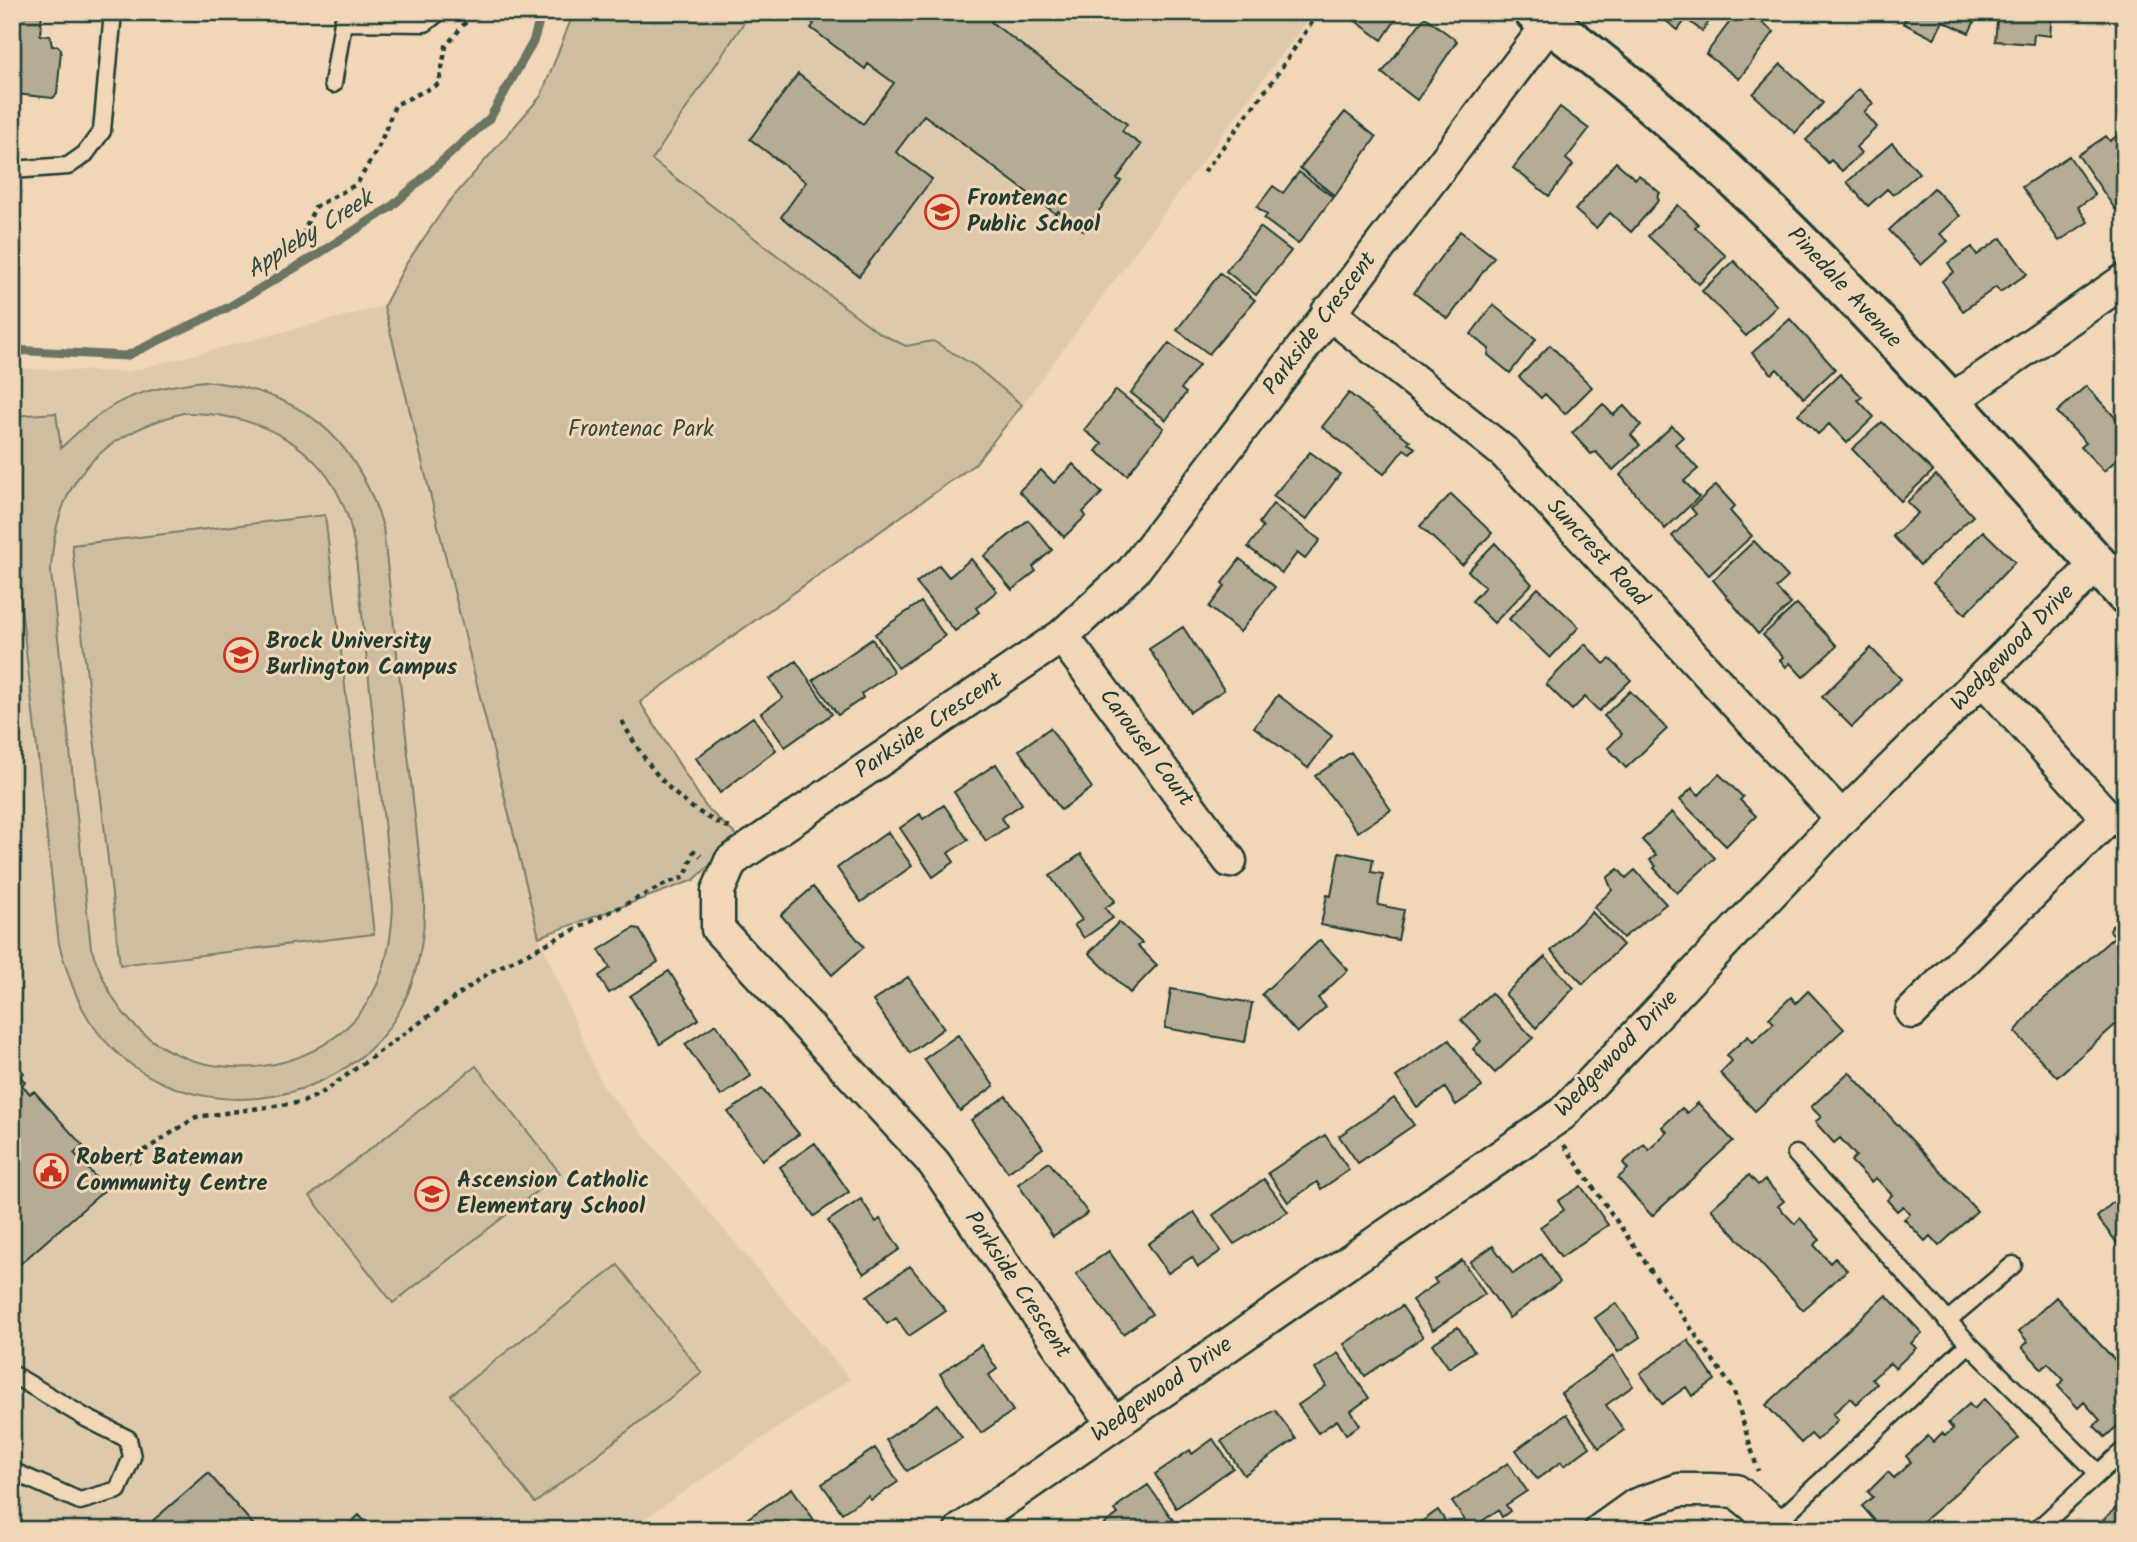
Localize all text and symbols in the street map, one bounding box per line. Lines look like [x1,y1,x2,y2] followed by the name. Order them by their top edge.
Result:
[239,179,384,289] water label: Appleby Creek
[967,181,1101,243] place label: Frontenac Public School
[923,193,961,231] school or university icon: Frontenac Public School
[1778,219,1910,357] street label: Pinedale Avenue
[1254,244,1387,403] street label: Parkside Crescent
[568,412,714,448] park label: Frontenac Park
[1537,490,1657,616] street label: Suncrest Road
[1942,576,2084,720] street label: Wedgewood Drive
[266,624,458,686] place label: Brock University Burlington Campus
[222,636,260,674] school or university icon: Brock University Burlington Campus
[848,663,1011,789] street label: Parkside Crescent
[1089,681,1203,816] street label: Carousel Court
[1546,982,1688,1126] street label: Wedgewood Drive
[76,1140,268,1202] place label: Robert Bateman Community Centre
[32,1152,70,1190] public building icon: Robert Bateman Community Centre
[457,1163,649,1225] place label: Ascension Catholic Elementary School
[413,1175,451,1213] school or university icon: Ascension Catholic Elementary School
[954,1204,1080,1367] street label: Parkside Crescent
[1084,1328,1240,1452] street label: Wedgewood Drive

